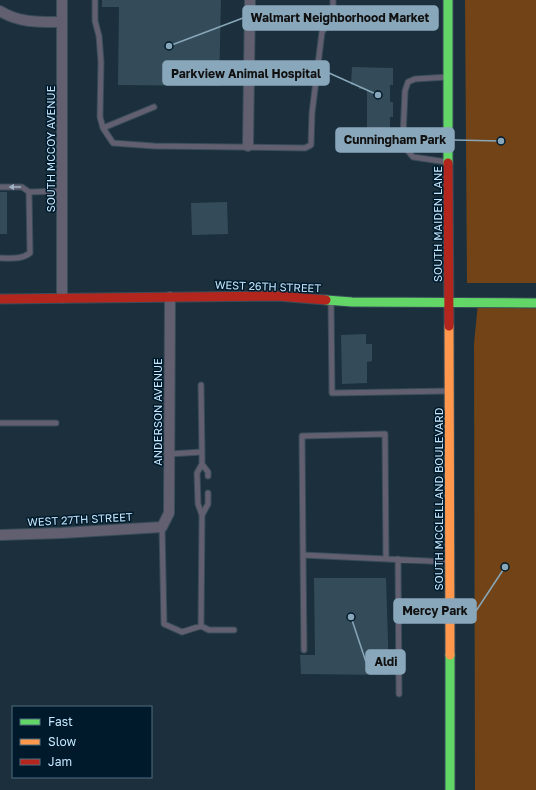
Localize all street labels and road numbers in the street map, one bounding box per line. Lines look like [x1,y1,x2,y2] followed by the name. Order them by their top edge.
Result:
[44,85,57,212] street label: SOUTH MCCOY AVENUE
[431,166,444,282] street label: SOUTH MAIDEN LANE
[215,278,322,294] street label: WEST 26TH STREET
[151,358,164,466] street label: ANDERSON AVENUE
[432,407,445,591] street label: SOUTH MCCLELLAND BOULEVARD
[27,510,133,528] street label: WEST 27TH STREET

